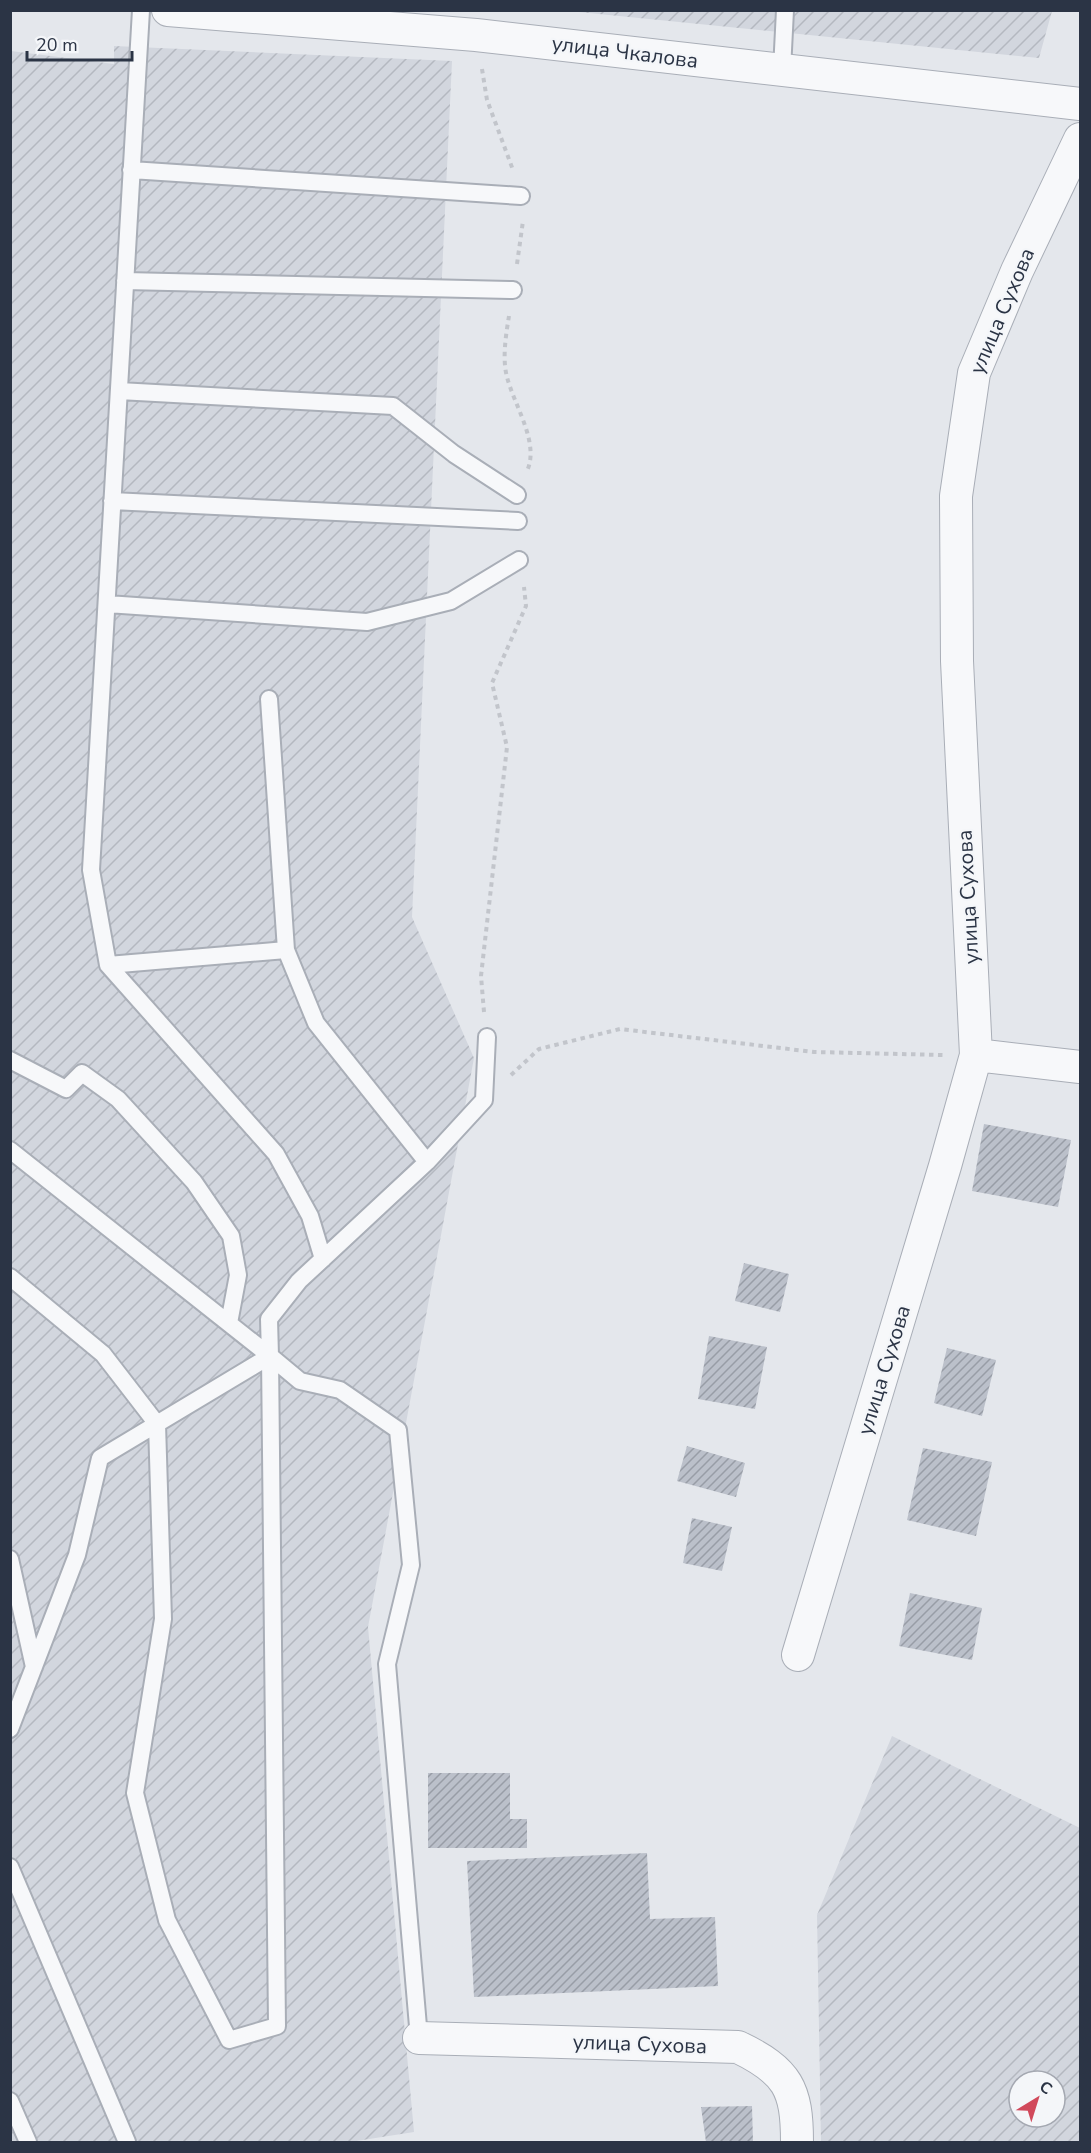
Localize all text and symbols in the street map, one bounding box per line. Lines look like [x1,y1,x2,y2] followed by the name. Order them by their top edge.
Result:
[27,24,132,62] scale bar
[550,29,700,75] street label: улица Чкалова
[36,33,78,57] text: 20 m
[963,244,1041,378] street label: улица Сухова
[951,829,985,965] street label: улица Сухова
[851,1302,917,1438] street label: улица Сухова
[572,2028,708,2060] street label: улица Сухова
[1007,2069,1067,2129] north arrow
[1035,2076,1057,2100] text: С

